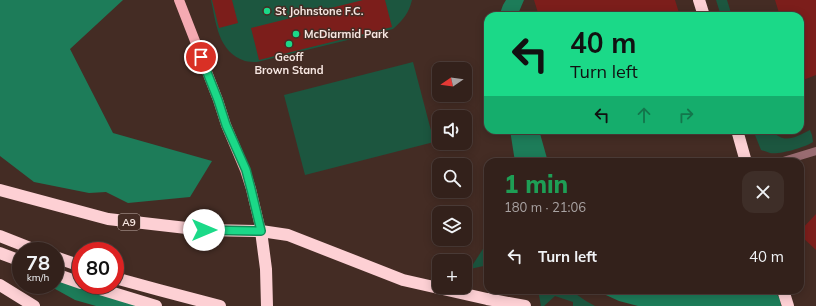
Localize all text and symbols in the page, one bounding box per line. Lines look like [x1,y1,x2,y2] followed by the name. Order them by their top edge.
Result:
[275,4,364,18] place label: St Johnstone F.C.
[262,6,272,16] marker: St Johnstone F.C.
[570,25,636,60] text: 40 m
[304,27,389,41] place label: McDiarmid Park
[504,28,556,80] icon: left
[291,29,301,39] marker: McDiarmid Park
[284,39,294,49] marker: Geoff Brown Stand
[184,40,218,74] pin
[190,46,212,68] icon: arrive
[254,50,324,77] place label: Geoff Brown Stand
[570,60,638,83] text: Turn left
[432,62,472,102] north arrow
[432,62,472,294] map controls
[591,104,613,126] icon: left
[633,104,655,126] icon: ahead
[675,104,697,126] icon: right
[432,110,472,150] button: sound
[432,158,472,198] button: search
[504,169,568,199] text: 1 min
[742,171,784,213] button: close
[504,199,586,215] text: 180 m · 21:06
[432,206,472,246] button: layers
[183,209,225,251] position arrow
[118,214,140,230] road number: A9
[72,242,124,294] speed limit sign: 80
[504,245,526,267] icon: left
[538,247,597,266] text: Turn left
[749,247,784,266] text: 40 m
[26,250,50,275] text: 78
[432,254,472,294] button: +
[27,271,49,284] text: km/h

